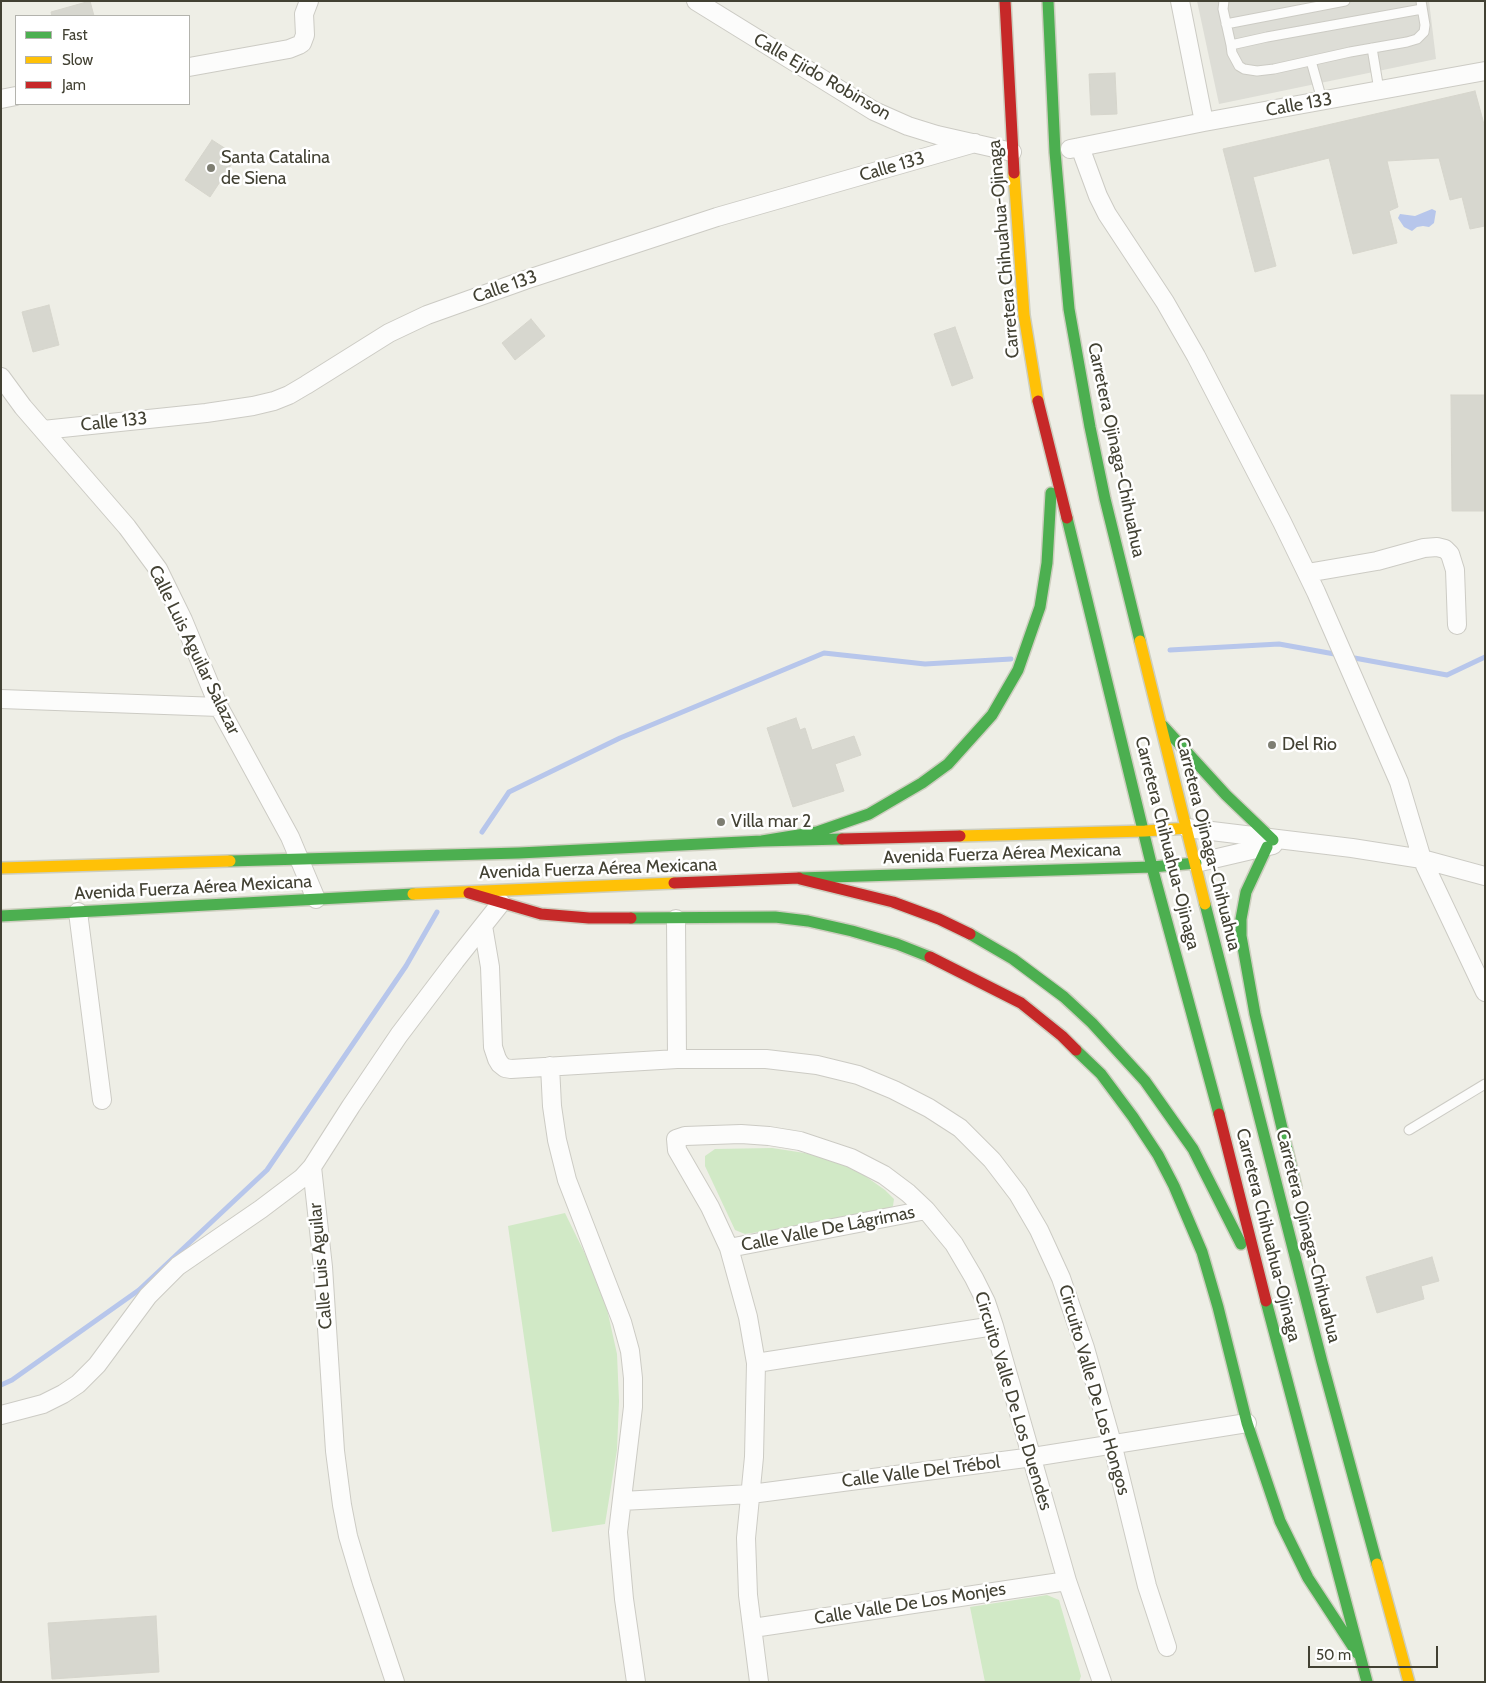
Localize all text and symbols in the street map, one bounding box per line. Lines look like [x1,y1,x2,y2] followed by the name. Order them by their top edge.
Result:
[15,15,190,105] legend
[62,26,87,44] text: Fast
[749,29,895,125] street label: Calle Ejido Robinson
[62,51,93,69] text: Slow
[62,76,86,94] text: Jam
[1264,89,1334,121] street label: Calle 133
[984,139,1024,359] street label: Carretera Chihuahua-Ojinaga
[221,147,330,190] place label: Santa Catalina de Siena
[857,147,927,187] street label: Calle 133
[205,162,217,174] marker: Santa Catalina de Siena
[470,266,540,308] street label: Calle 133
[1083,341,1149,559] street label: Carretera Ojinaga-Chihuahua
[80,408,148,436] street label: Calle 133
[144,562,244,738] street label: Calle Luis Aguilar Salazar
[1130,734,1204,952] street label: Carretera Chihuahua-Ojinaga
[1282,734,1337,756] place label: Del Rio
[1171,735,1245,953] street label: Carretera Ojinaga-Chihuahua
[1266,739,1278,751] marker: Del Rio
[731,811,811,833] place label: Villa mar 2
[715,816,727,828] marker: Villa mar 2
[883,839,1121,869] street label: Avenida Fuerza Aérea Mexicana
[479,854,717,884] street label: Avenida Fuerza Aérea Mexicana
[74,871,312,905] street label: Avenida Fuerza Aérea Mexicana
[1231,1126,1305,1344] street label: Carretera Chihuahua-Ojinaga
[1271,1127,1345,1345] street label: Carretera Ojinaga-Chihuahua
[305,1202,337,1330] street label: Calle Luis Aguilar
[739,1202,917,1256] street label: Calle Valle De Lágrimas
[1054,1282,1134,1498] street label: Circuito Valle De Los Hongos
[969,1289,1057,1513] street label: Circuito Valle De Los Duendes
[841,1452,1001,1492] street label: Calle Valle Del Trébol
[813,1578,1007,1630] street label: Calle Valle De Los Monjes
[1311,1636,1441,1668] scale bar
[1316,1646,1351,1664] text: 50 m

